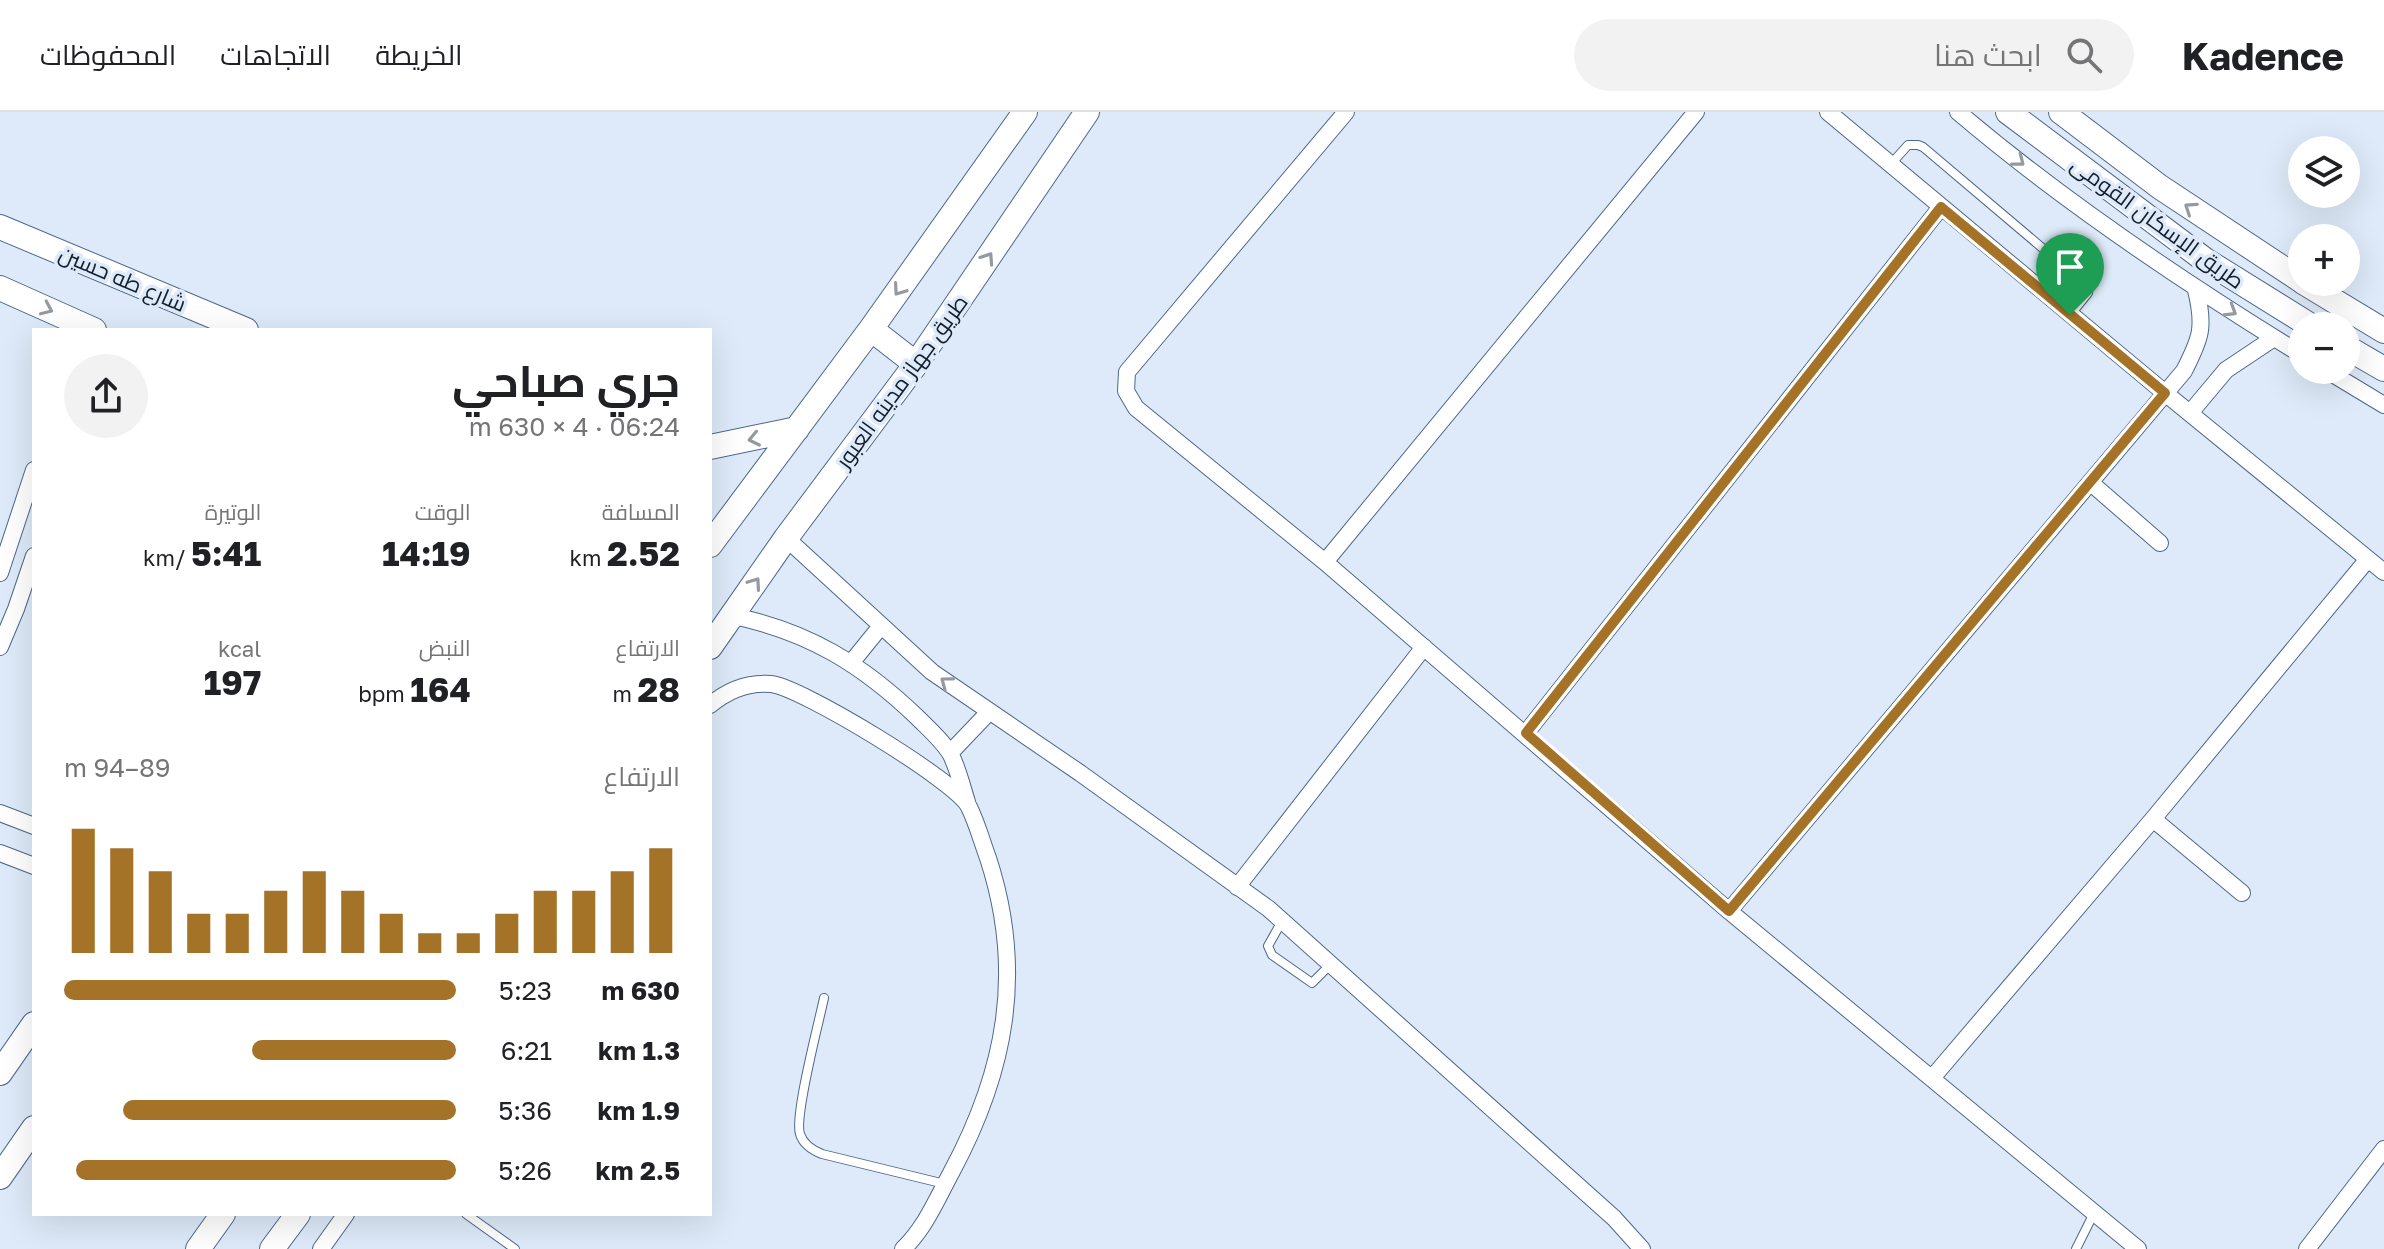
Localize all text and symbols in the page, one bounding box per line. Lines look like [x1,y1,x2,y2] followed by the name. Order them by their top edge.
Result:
[1574,19,2134,91] search box
[2062,33,2106,77] icon: search
[2182,33,2344,78] text: Kadence
[1934,37,2042,73] text: ابحث هنا
[40,38,176,71] text: المحفوظات
[220,38,331,71] text: الاتجاهات
[375,38,463,71] text: الخريطة
[2288,136,2360,384] map controls
[2288,136,2360,208] button: layers
[2065,150,2250,296] street label: طريق الإسكان القومى
[2010,151,2025,165] one-way arrow
[2185,202,2199,217] one-way arrow
[2288,224,2360,296] button: +
[2036,233,2104,315] pin
[55,239,191,319] street label: شارع طه حسين
[2048,245,2092,289] icon: arrive
[978,253,993,267] one-way arrow
[894,281,909,296] one-way arrow
[828,289,974,475] street label: طريق جهاز مدينه العبور
[39,299,53,315] one-way arrow
[2222,302,2237,317] one-way arrow
[2288,312,2360,384] button: −
[64,354,148,438] button: share
[452,354,680,407] text: جري صباحي
[469,411,680,442] text: 06:24 · 4 × 630 m
[747,430,761,447] one-way arrow
[205,498,261,525] text: الوتيرة
[415,498,471,525] text: الوقت
[602,498,680,525] text: المسافة
[191,533,261,573] text: 5:41
[382,533,471,573] text: 14:19
[607,533,680,573] text: 2.52
[143,544,191,571] text: /km
[569,544,607,571] text: km
[745,578,760,592] one-way arrow
[419,634,471,661] text: النبض
[616,634,680,661] text: الارتفاع
[218,635,261,662] text: kcal
[204,662,261,702] text: 197
[410,669,471,709] text: 164
[638,669,680,709] text: 28
[940,678,955,692] one-way arrow
[358,680,410,707] text: bpm
[613,680,638,707] text: m
[64,752,170,783] text: 89–94 m
[604,761,680,792] text: الارتفاع
[499,975,552,1006] text: 5:23
[601,975,680,1006] text: 630 m
[501,1035,552,1066] text: 6:21
[598,1035,680,1066] text: 1.3 km
[498,1095,552,1126] text: 5:36
[597,1095,680,1126] text: 1.9 km
[498,1155,552,1186] text: 5:26
[596,1155,680,1186] text: 2.5 km

